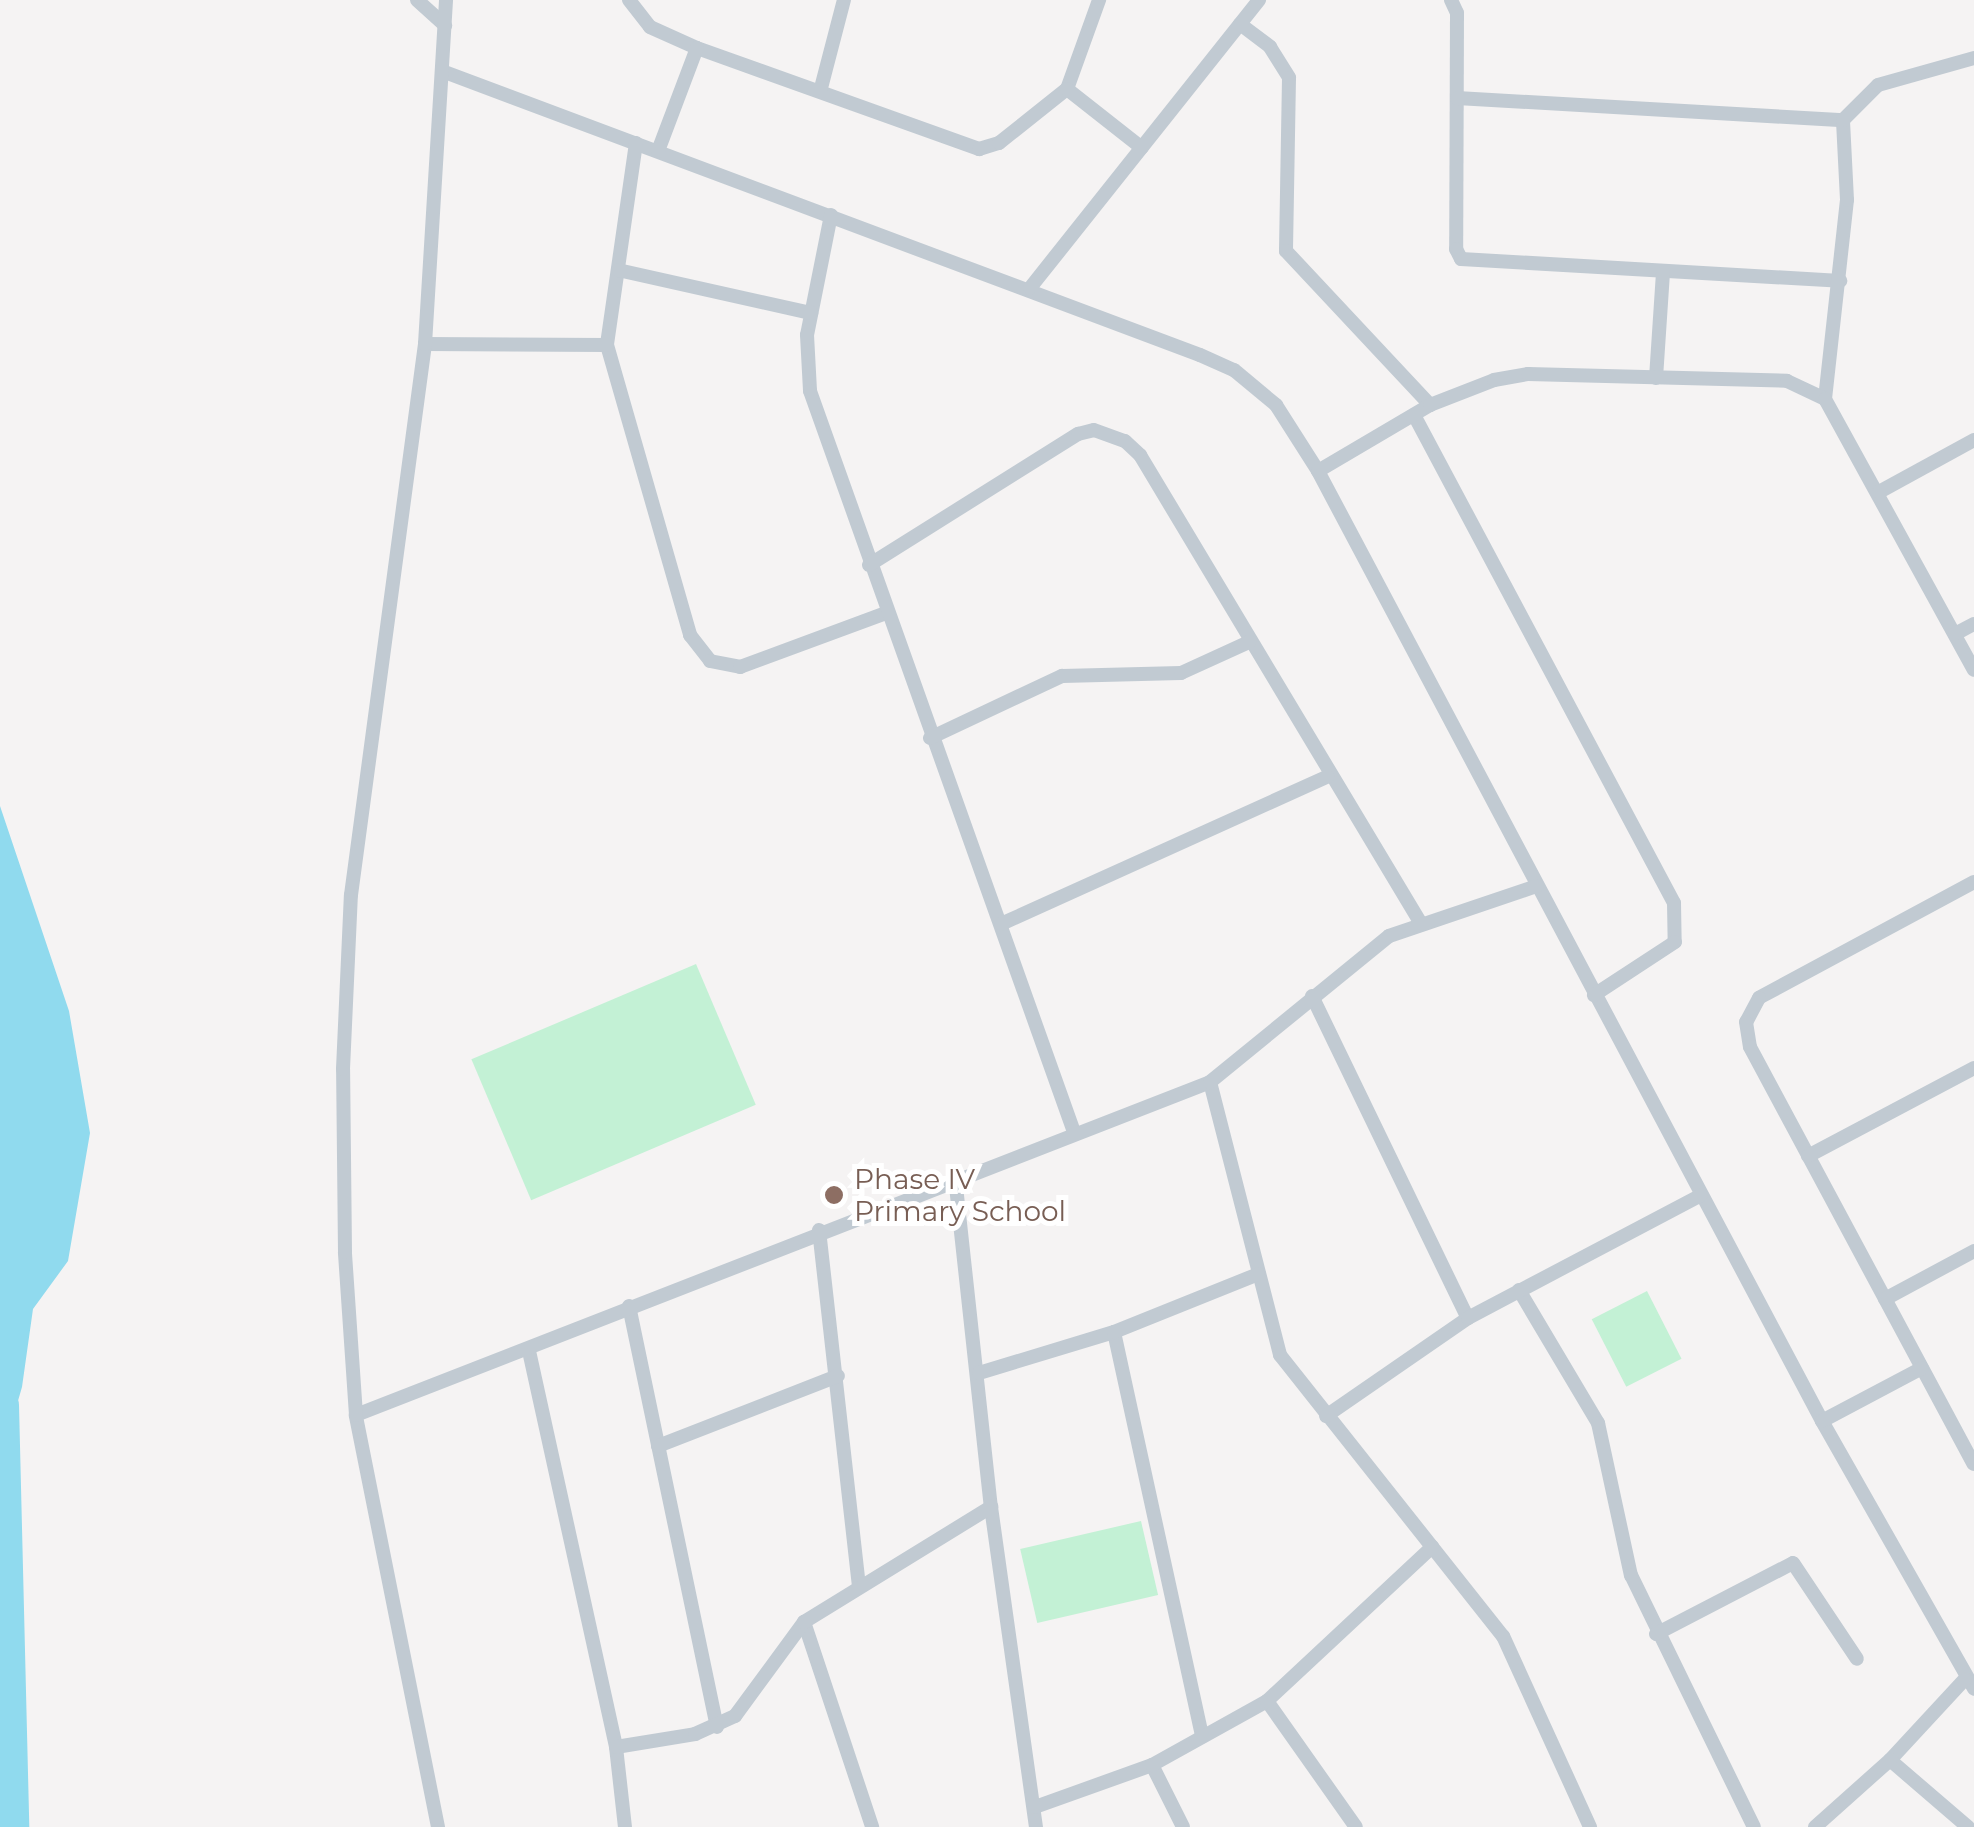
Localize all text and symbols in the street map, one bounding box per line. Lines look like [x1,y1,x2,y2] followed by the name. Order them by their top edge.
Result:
[854,1162,1066,1228] place label: Phase IV Primary School
[823,1184,845,1206] marker: Phase IV Primary School

